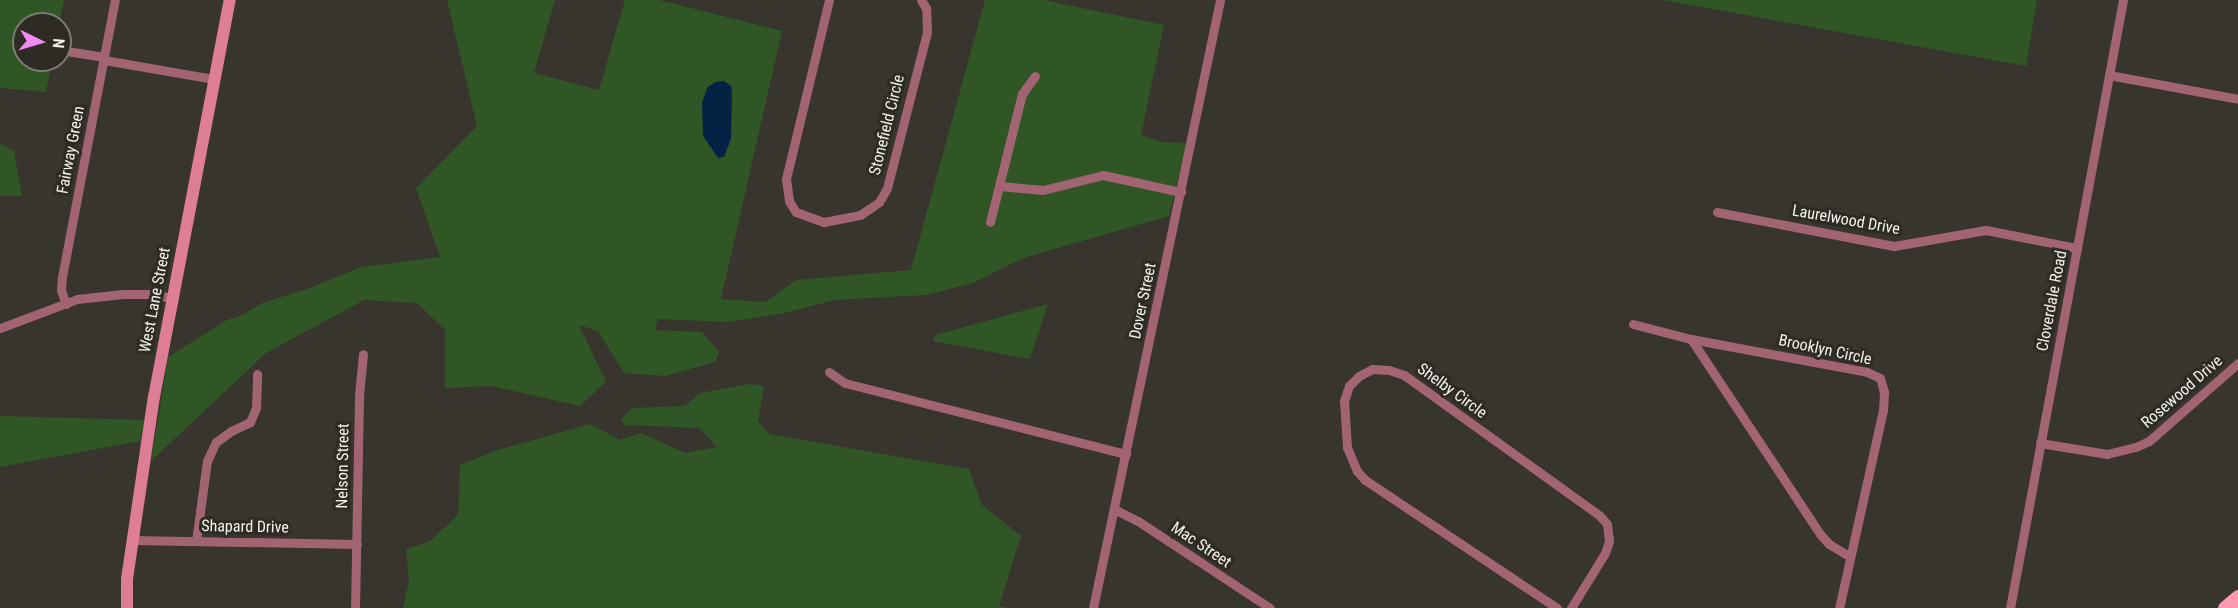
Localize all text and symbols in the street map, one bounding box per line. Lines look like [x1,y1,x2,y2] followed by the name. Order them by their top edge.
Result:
[12,12,72,72] north arrow
[49,38,68,49] text: N
[865,73,909,177] street label: Stonefield Circle
[53,104,89,196] street label: Fairway Green
[1791,201,1901,239] street label: Laurelwood Drive
[135,246,175,354] street label: West Lane Street
[2033,249,2071,353] street label: Cloverdale Road
[1126,261,1160,341] street label: Dover Street
[1777,331,1873,369] street label: Brooklyn Circle
[2137,352,2227,432] street label: Rosewood Drive
[1413,359,1491,423] street label: Shelby Circle
[333,423,353,509] street label: Nelson Street
[201,517,289,537] street label: Shapard Drive
[1167,518,1235,572] street label: Mac Street

